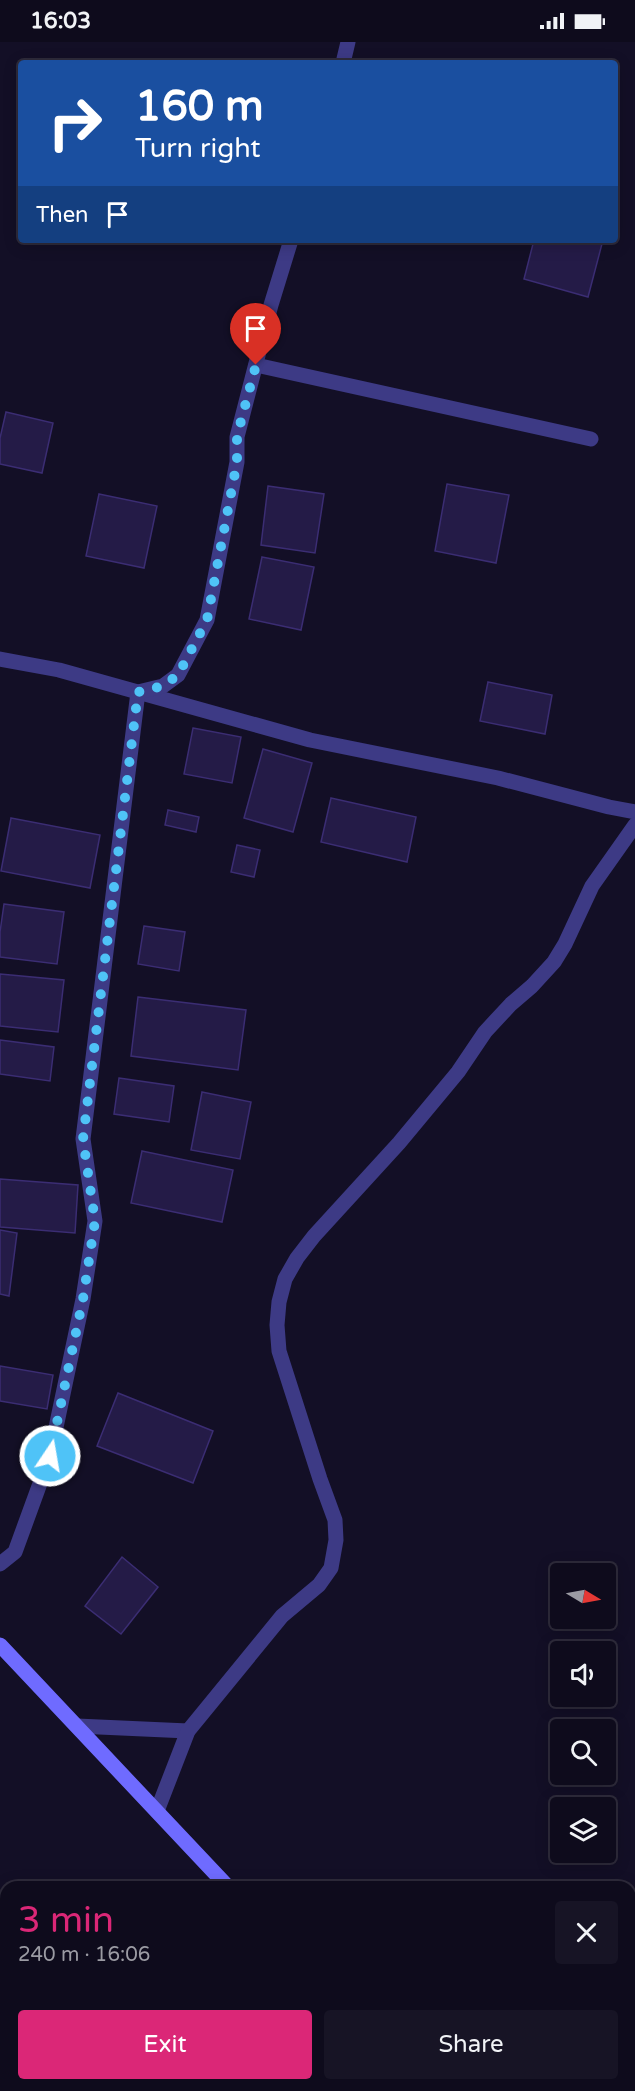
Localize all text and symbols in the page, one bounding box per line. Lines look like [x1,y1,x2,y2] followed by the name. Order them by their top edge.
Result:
[30,8,91,34] text: 16:03
[135,81,264,132] text: 160 m
[36,84,114,162] icon: right
[135,132,261,165] text: Turn right
[101,198,134,231] icon: arrive
[36,202,89,228] text: Then
[230,303,281,365] pin
[239,312,272,345] icon: arrive
[18,1424,82,1488] position arrow
[550,1563,616,1629] north arrow
[550,1563,616,1863] map controls
[550,1641,616,1707] button: sound
[550,1719,616,1785] button: search
[550,1797,616,1863] button: layers
[18,1899,114,1942] text: 3 min
[555,1901,618,1964] button: close
[18,1943,150,1967] text: 240 m · 16:06
[18,2010,312,2079] button: Exit
[324,2010,618,2079] button: Share

